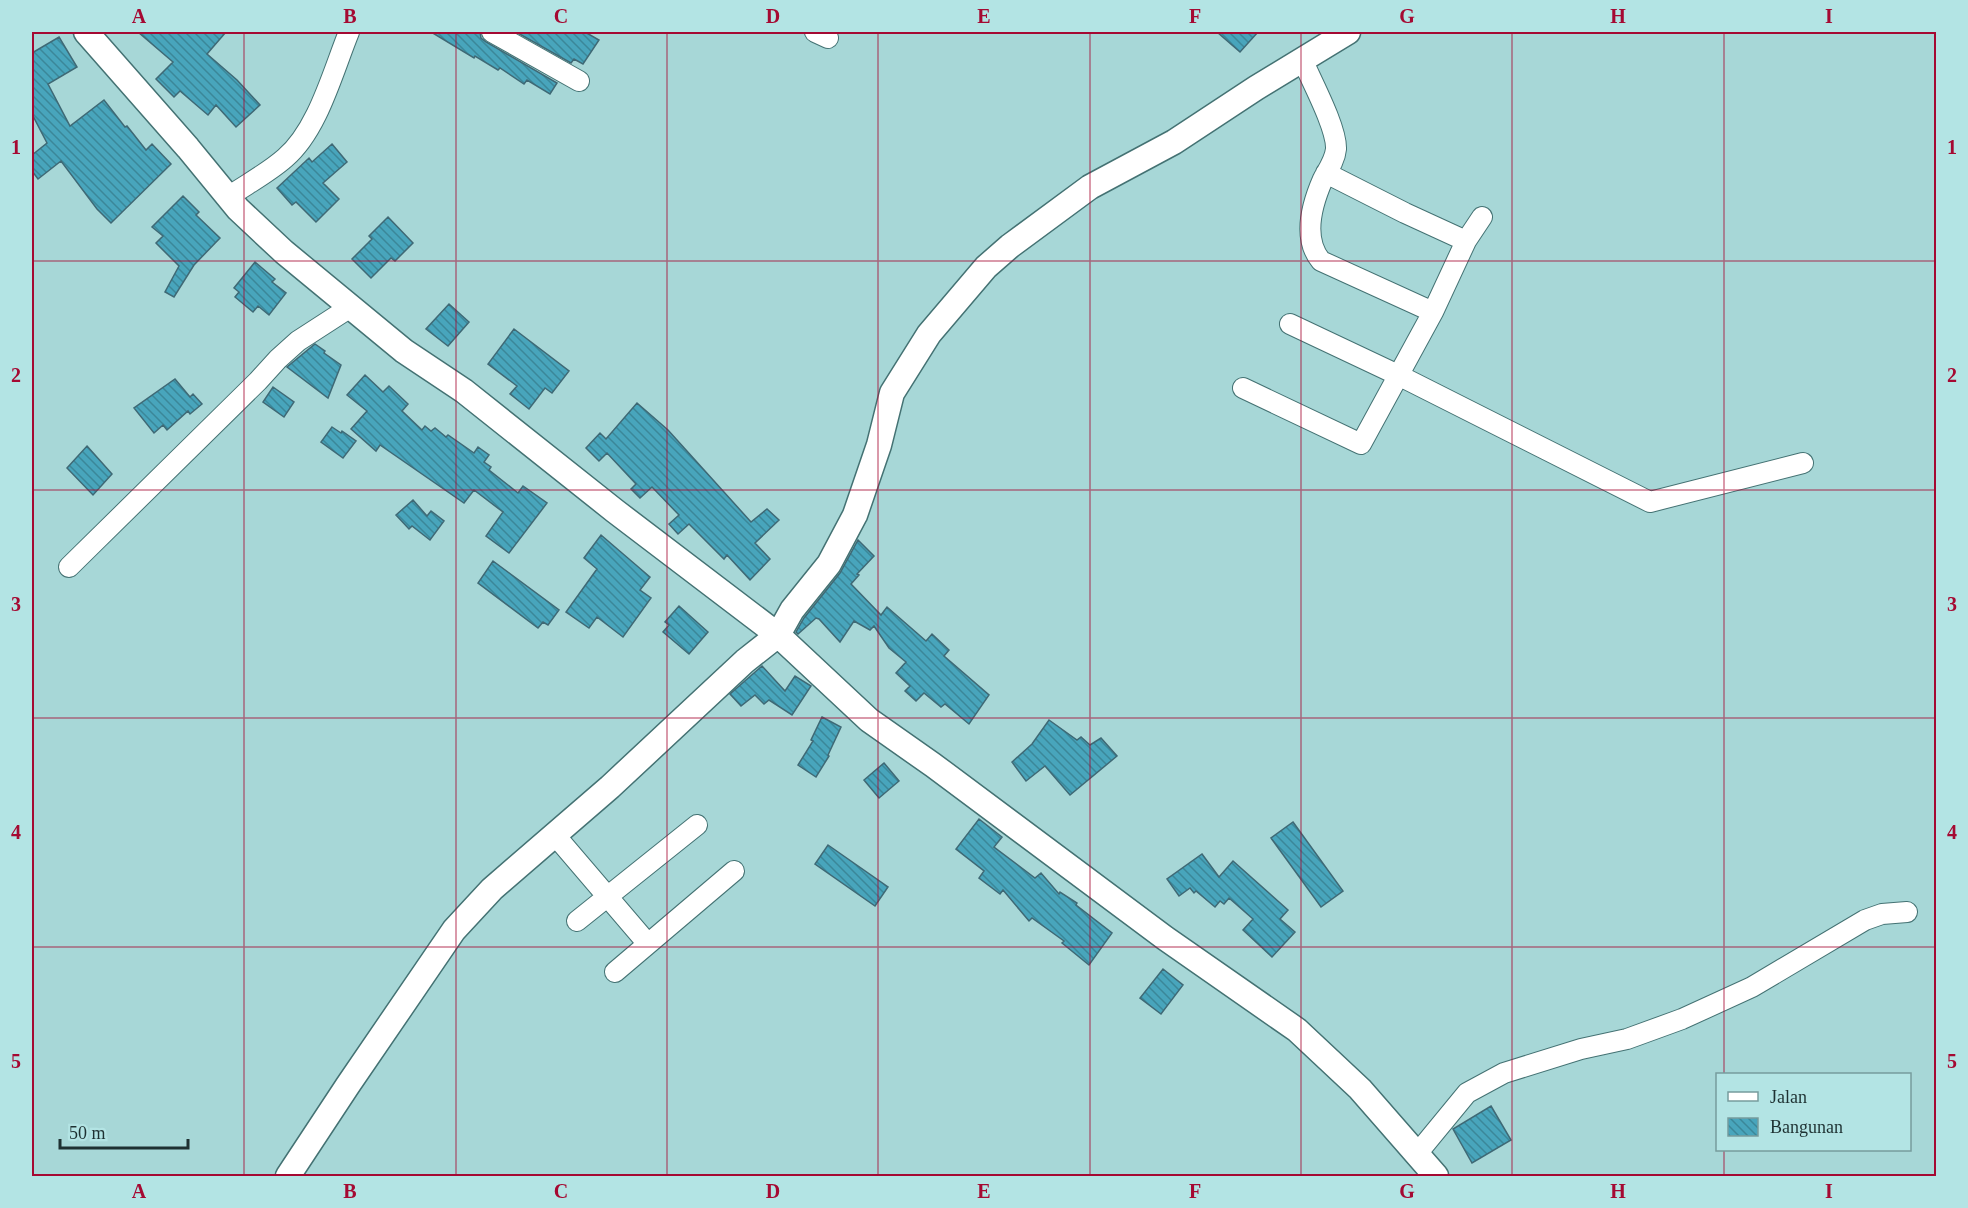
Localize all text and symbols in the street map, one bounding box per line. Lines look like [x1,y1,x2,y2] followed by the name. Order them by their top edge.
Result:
[132,5,147,27] text: A
[343,5,357,27] text: B
[554,5,568,27] text: C
[766,5,780,27] text: D
[977,5,991,27] text: E
[1189,5,1201,27] text: F
[1399,5,1415,27] text: G
[1610,5,1626,27] text: H
[1825,5,1833,27] text: I
[11,136,21,158] text: 1
[1947,136,1957,158] text: 1
[11,364,21,386] text: 2
[1947,364,1957,386] text: 2
[11,593,21,615] text: 3
[1947,593,1957,615] text: 3
[11,821,21,843] text: 4
[1947,821,1957,843] text: 4
[11,1050,21,1072] text: 5
[1947,1050,1957,1072] text: 5
[1716,1073,1911,1151] legend
[1770,1087,1807,1107] text: Jalan
[60,1112,188,1150] scale bar
[1770,1117,1843,1137] text: Bangunan
[69,1123,106,1143] text: 50 m
[132,1180,147,1202] text: A
[343,1180,357,1202] text: B
[554,1180,568,1202] text: C
[766,1180,780,1202] text: D
[977,1180,991,1202] text: E
[1189,1180,1201,1202] text: F
[1399,1180,1415,1202] text: G
[1610,1180,1626,1202] text: H
[1825,1180,1833,1202] text: I

